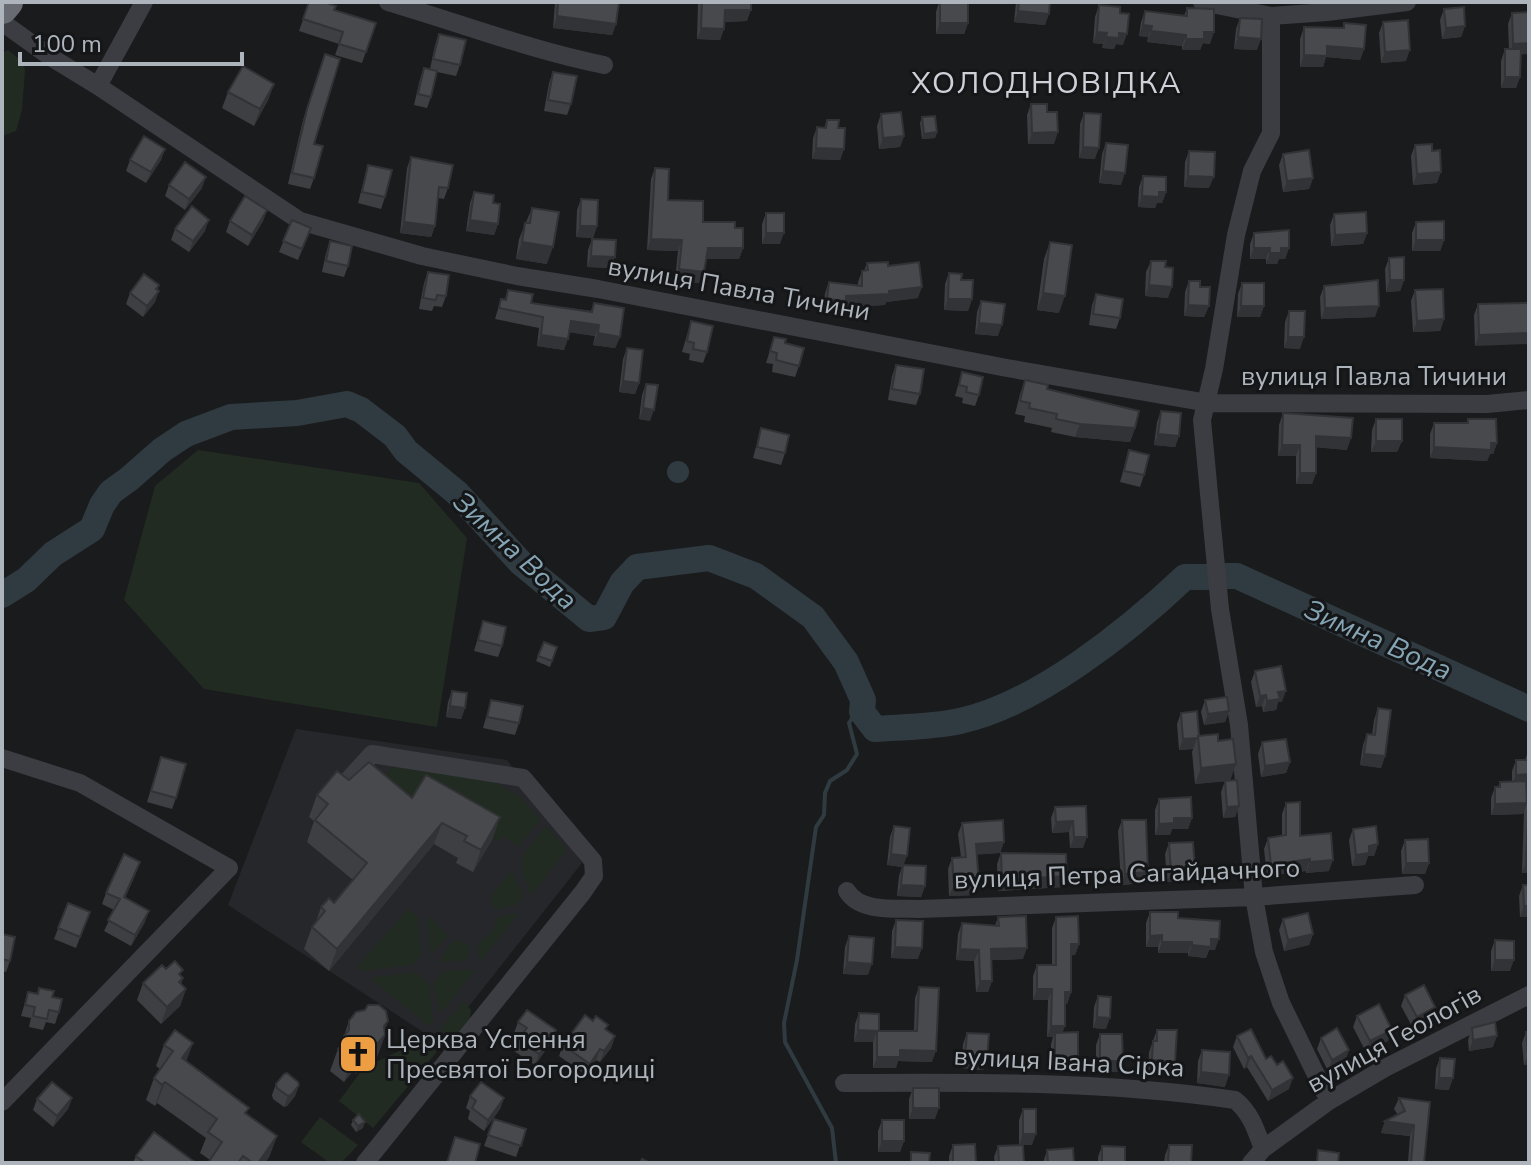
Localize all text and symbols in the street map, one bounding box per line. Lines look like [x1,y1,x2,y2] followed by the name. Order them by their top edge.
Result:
[20,16,242,66] scale bar
[32,28,102,60] text: 100 m
[911,63,1183,104] district label: ХОЛОДНОВІДКА
[605,249,873,329] street label: вулиця Павла Тичини
[1241,359,1507,394] street label: вулиця Павла Тичини
[444,483,586,619] water label: Зимна Вода
[1298,591,1458,689] water label: Зимна Вода
[953,850,1301,898] street label: вулиця Петра Сагайдачного
[1301,977,1487,1101] street label: вулиця Геологів
[386,1022,655,1087] place label: Церква Успення Пресвятої Богородиці
[337,1033,379,1075] church icon: Церква Успення Пресвятої Богородиці
[953,1038,1185,1086] street label: вулиця Івана Сірка

